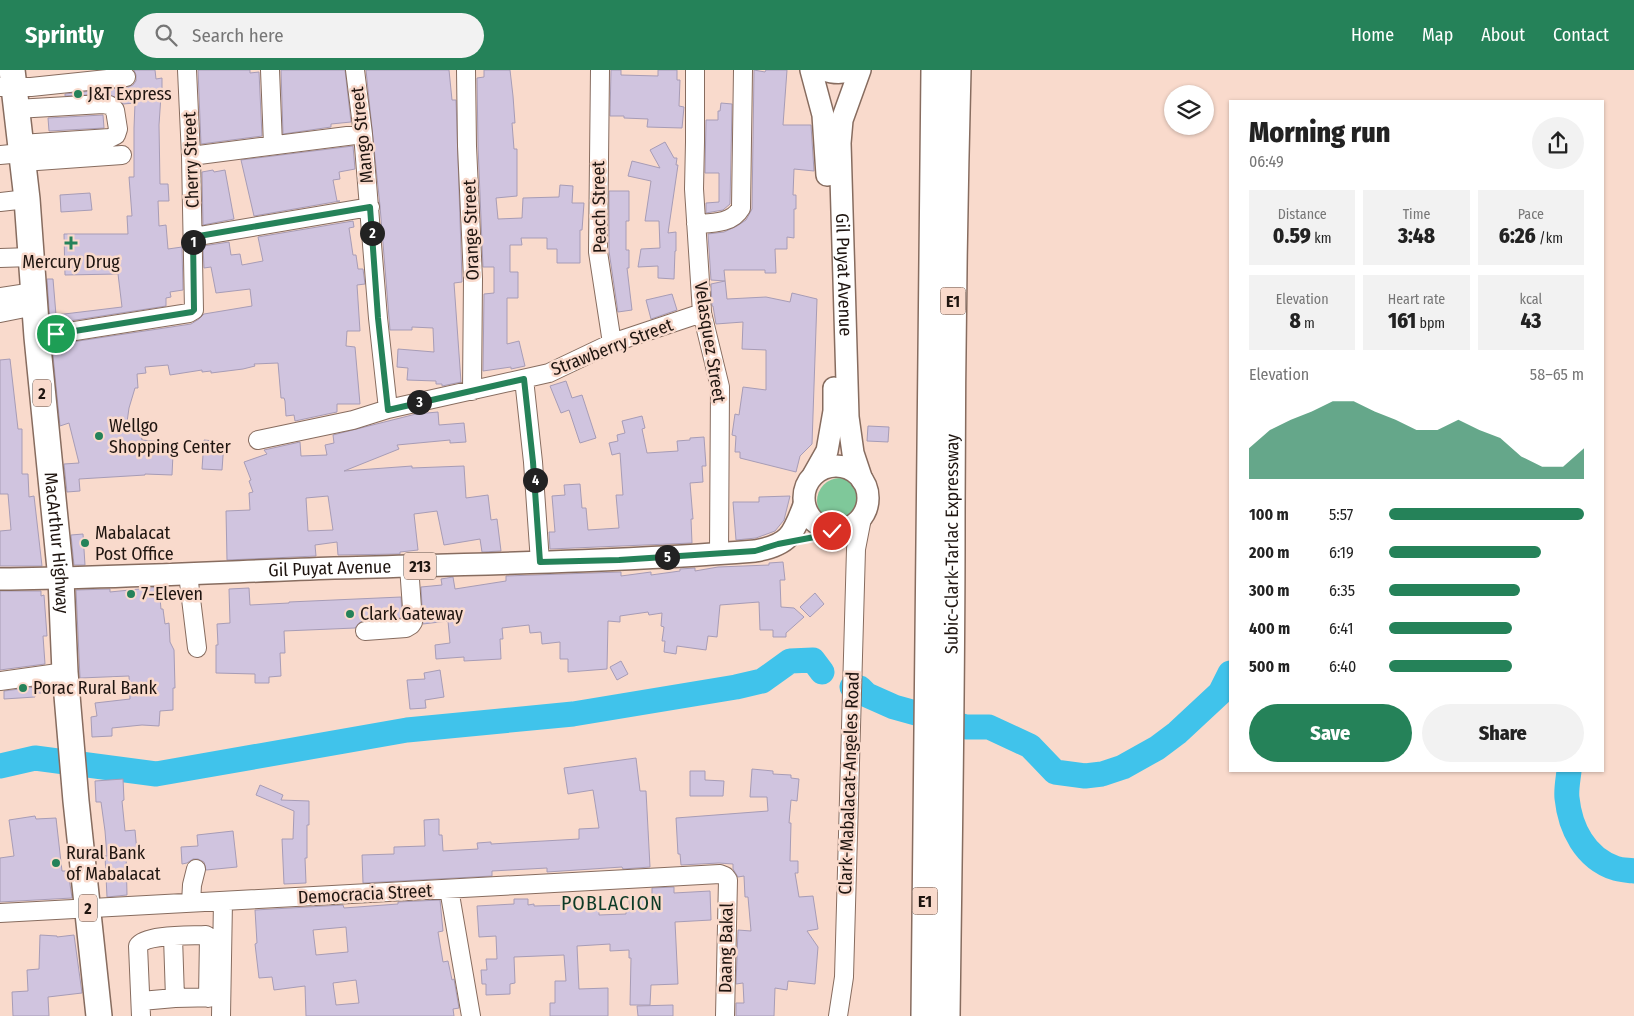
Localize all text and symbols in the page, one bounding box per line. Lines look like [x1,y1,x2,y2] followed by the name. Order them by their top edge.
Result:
[134,13,484,58] search box
[25,21,104,49] text: Sprintly
[152,21,180,49] icon: search
[192,24,284,47] text: Search here
[1351,24,1394,46] text: Home
[1422,24,1453,46] text: Map
[1481,24,1525,46] text: About
[1553,24,1609,46] text: Contact
[88,83,172,105] place label: J&T Express
[346,85,378,185] street label: Mango Street
[1164,85,1214,135] map controls
[1164,85,1214,135] button: layers
[72,88,84,100] marker: J&T Express
[178,111,204,209] street label: Cherry Street
[1249,116,1390,149] text: Morning run
[1532,117,1584,169] button: share
[1249,152,1284,171] text: 06:49
[587,161,611,253] street label: Peach Street
[458,179,484,281] street label: Orange Street
[1278,206,1327,223] text: Distance
[1403,206,1430,223] text: Time
[1518,206,1544,223] text: Pace
[831,213,857,337] street label: Gil Puyat Avenue
[360,220,384,246] pin: 2
[1273,223,1311,249] text: 0.59
[1398,223,1435,249] text: 3:48
[1499,223,1536,249] text: 6:26
[369,225,376,242] text: 2
[180,230,206,254] pin: 1
[1311,230,1331,247] text: km
[1536,230,1563,247] text: /km
[191,234,196,251] text: 1
[65,237,77,249] marker: Mercury Drug
[22,251,120,273] place label: Mercury Drug
[690,280,730,404] street label: Velasquez Street
[940,288,966,315] road number: E1
[1276,291,1329,308] text: Elevation
[1388,291,1445,308] text: Heart rate
[1519,291,1542,308] text: kcal
[1289,308,1301,334] text: 8
[1388,308,1416,334] text: 161
[1520,308,1541,334] text: 43
[35,313,77,355] pin
[548,314,676,380] street label: Strawberry Street
[1301,315,1315,332] text: m
[1416,315,1445,332] text: bpm
[42,320,70,348] icon: arrive
[1249,365,1309,384] text: Elevation
[1530,365,1584,384] text: 58–65 m
[33,379,51,406] road number: 2
[406,390,432,414] pin: 3
[416,394,423,411] text: 3
[109,415,231,458] place label: Wellgo Shopping Center
[93,430,105,442] marker: Wellgo Shopping Center
[940,434,963,654] street label: Subic-Clark-Tarlac Expressway
[522,468,548,492] pin: 4
[39,471,73,614] street label: MacArthur Highway
[532,472,539,489] text: 4
[1249,505,1289,524] text: 100 m
[1329,505,1353,524] text: 5:57
[811,510,853,552] pin
[818,517,846,545] icon: check
[95,522,174,565] place label: Mabalacat Post Office
[79,537,91,549] marker: Mabalacat Post Office
[1249,543,1289,562] text: 200 m
[1329,543,1354,562] text: 6:19
[654,544,680,570] pin: 5
[664,549,671,566] text: 5
[404,552,436,580] road number: 213
[268,555,392,582] street label: Gil Puyat Avenue
[1249,581,1290,600] text: 300 m
[1329,581,1355,600] text: 6:35
[141,583,203,605] place label: 7-Eleven
[125,588,137,600] marker: 7-Eleven
[360,603,463,625] place label: Clark Gateway
[344,608,356,620] marker: Clark Gateway
[1249,619,1290,638] text: 400 m
[1329,619,1353,638] text: 6:41
[1249,657,1290,676] text: 500 m
[1329,657,1356,676] text: 6:40
[834,671,864,895] street label: Clark-Mabalacat-Angeles Road
[33,677,158,699] place label: Porac Rural Bank
[17,682,29,694] marker: Porac Rural Bank
[1249,704,1412,762] button: Save
[1422,704,1584,762] button: Share
[66,842,161,885] place label: Rural Bank of Mabalacat
[50,857,62,869] marker: Rural Bank of Mabalacat
[297,879,433,909] street label: Democracia Street
[912,888,938,914] road number: E1
[561,891,663,915] district label: POBLACION
[79,894,97,921] road number: 2
[714,902,738,993] street label: Daang Bakal

